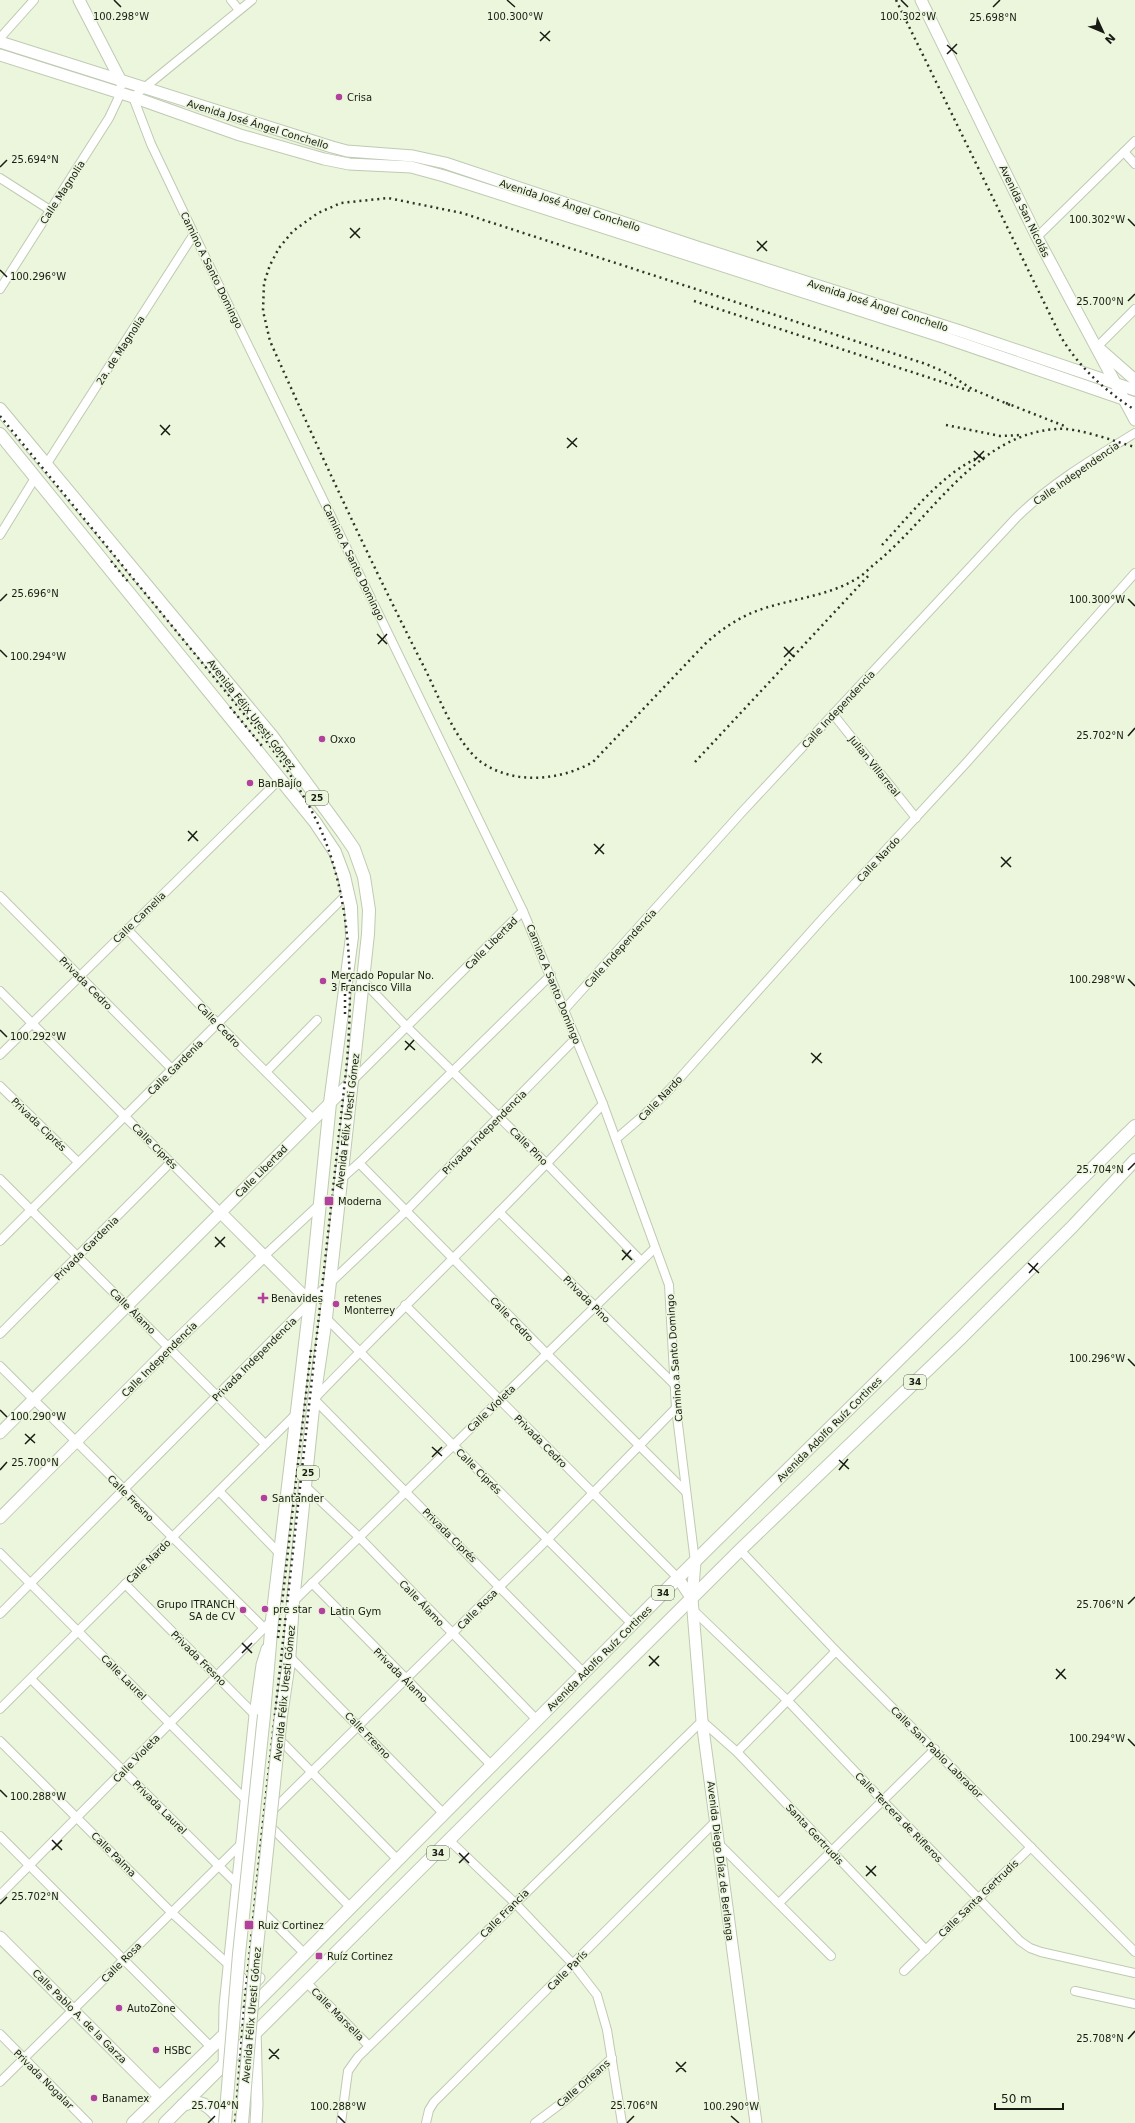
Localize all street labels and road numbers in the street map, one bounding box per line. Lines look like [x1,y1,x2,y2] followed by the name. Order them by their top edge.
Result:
[186,97,330,151] street label: Avenida José Ángel Conchello
[38,159,87,226] street label: Calle Magnolia
[997,163,1052,259] street label: Avenida San Nicolás
[498,177,642,233] street label: Avenida José Ángel Conchello
[178,210,245,330] street label: Camino A Santo Domingo
[806,277,950,333] street label: Avenida José Ángel Conchello
[94,314,147,387] street label: 2a. de Magnolia
[1031,440,1121,507] street label: Calle Independencia
[320,502,387,622] street label: Camino A Santo Domingo
[205,657,298,772] street label: Avenida Félix Uresti Gómez
[800,668,877,750] street label: Calle Independencia
[846,733,902,799] street label: Julian Villarreal
[306,791,328,805] road number: 25
[855,834,902,884] street label: Calle Nardo
[111,890,168,945] street label: Calle Camelia
[582,907,659,990] street label: Calle Independencia
[463,915,520,972] street label: Calle Libertad
[524,923,583,1046] street label: Camino A Santo Domingo
[57,955,114,1012] street label: Privada Cedro
[195,1001,243,1050] street label: Calle Cedro
[145,1037,205,1097] street label: Calle Gardenia
[334,1053,361,1190] street label: Avenida Félix Uresti Gómez
[636,1074,684,1123] street label: Calle Nardo
[440,1088,529,1177] street label: Privada Independencia
[9,1095,68,1153] street label: Privada Ciprés
[130,1121,180,1171] street label: Calle Ciprés
[507,1125,550,1168] street label: Calle Pino
[233,1143,290,1200] street label: Calle Libertad
[52,1214,121,1283] street label: Privada Gardenia
[561,1274,612,1325] street label: Privada Pino
[108,1286,158,1336] street label: Calle Álamo
[665,1294,684,1422] street label: Camino a Santo Domingo
[488,1295,536,1344] street label: Calle Cedro
[210,1315,299,1404] street label: Privada Independencia
[119,1319,199,1399] street label: Calle Independencia
[775,1375,884,1484] street label: Avenida Adolfo Ruíz Cortines
[904,1375,926,1389] road number: 34
[465,1383,518,1434] street label: Calle Violeta
[512,1413,569,1470] street label: Privada Cedro
[454,1446,504,1496] street label: Calle Ciprés
[297,1466,319,1480] road number: 25
[105,1473,156,1524] street label: Calle Fresno
[420,1506,479,1565] street label: Privada Ciprés
[124,1537,173,1586] street label: Calle Nardo
[397,1577,447,1629] street label: Calle Álamo
[652,1586,674,1600] road number: 34
[455,1587,500,1632] street label: Calle Rosa
[545,1604,654,1713] street label: Avenida Adolfo Ruíz Cortines
[272,1625,297,1762] street label: Avenida Félix Uresti Gómez
[169,1629,228,1688] street label: Privada Fresno
[371,1645,431,1705] street label: Privada Álamo
[99,1653,148,1702] street label: Calle Laurel
[889,1704,985,1801] street label: Calle San Pablo Labrador
[343,1710,393,1761] street label: Calle Fresno
[111,1732,162,1785] street label: Calle Violeta
[853,1770,944,1865] street label: Calle Tercera de Rifleros
[131,1778,189,1836] street label: Privada Laurel
[705,1781,736,1942] street label: Avenida Diego Díaz de Berlanga
[784,1802,846,1867] street label: Santa Gertrudis
[89,1830,138,1879] street label: Calle Palma
[427,1846,449,1860] road number: 34
[936,1857,1021,1939] street label: Calle Santa Gertrudis
[478,1887,531,1940] street label: Calle Francia
[99,1940,144,1985] street label: Calle Rosa
[240,1947,263,2084] street label: Avenida Félix Uresti Gómez
[545,1948,590,1993] street label: Calle París
[30,1967,129,2066] street label: Calle Pablo A. de la Garza
[309,1986,366,2043] street label: Calle Marsella
[12,2047,76,2112] street label: Privada Nogalar
[555,2057,612,2109] street label: Calle Orleans

